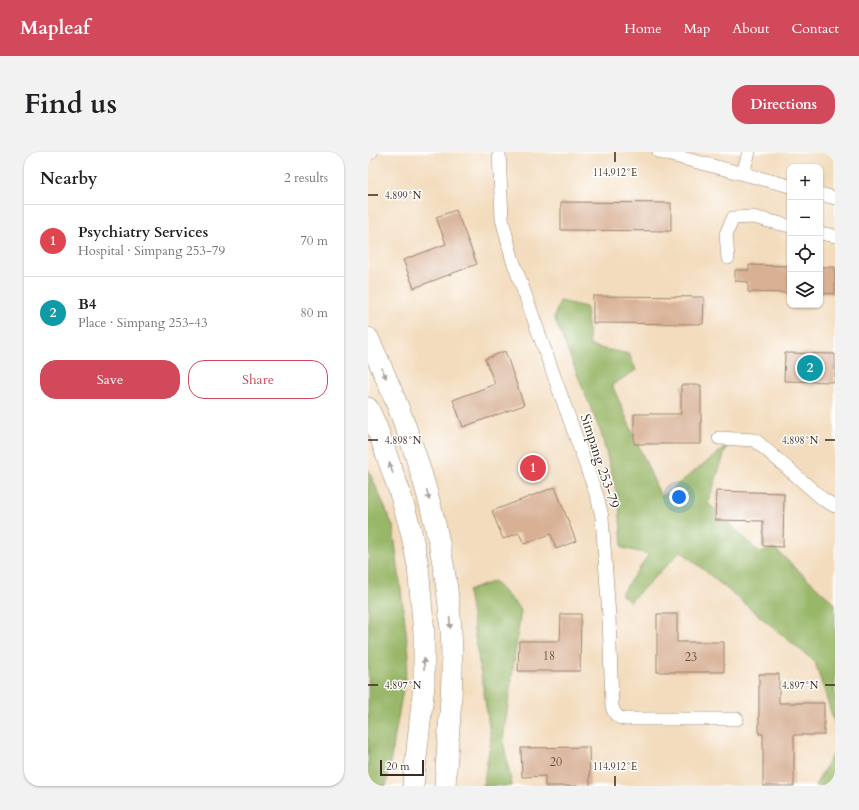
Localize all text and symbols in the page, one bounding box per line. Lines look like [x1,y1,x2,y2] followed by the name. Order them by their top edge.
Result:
[20,15,90,41] text: Mapleaf
[624,19,662,38] text: Home
[684,19,710,38] text: Map
[732,19,769,38] text: About
[791,19,839,38] text: Contact
[24,85,117,123] text: Find us
[732,85,835,124] button: Directions
[787,164,823,308] map controls
[787,164,823,200] button: +
[593,166,637,180] text: 114.912°E
[40,167,97,190] text: Nearby
[284,169,328,187] text: 2 results
[385,189,422,203] text: 4.899°N
[787,200,823,236] button: −
[78,222,208,242] text: Psychiatry Services
[50,232,56,250] text: 1
[300,232,328,250] text: 70 m
[787,236,823,272] button: locate
[78,242,225,260] text: Hospital · Simpang 253-79
[787,272,823,308] button: layers
[78,294,97,314] text: B4
[50,304,56,322] text: 2
[300,304,328,322] text: 80 m
[78,314,208,332] text: Place · Simpang 253-43
[797,353,823,383] pin: 2
[40,360,180,399] button: Save
[188,360,328,399] button: Share
[381,368,387,379] one-way arrow
[576,411,624,511] street label: Simpang 253-79
[385,434,422,448] text: 4.898°N
[782,434,819,448] text: 4.898°N
[520,453,546,483] pin: 1
[388,461,394,473] one-way arrow
[669,487,689,507] your location
[426,489,432,501] one-way arrow
[446,617,453,629] one-way arrow
[543,648,555,664] house number: 18
[685,649,697,665] house number: 23
[421,657,427,670] one-way arrow
[385,679,422,693] text: 4.897°N
[782,679,819,693] text: 4.897°N
[550,754,562,770] house number: 20
[380,758,424,777] scale bar
[386,759,410,774] text: 20 m
[593,760,637,774] text: 114.912°E

